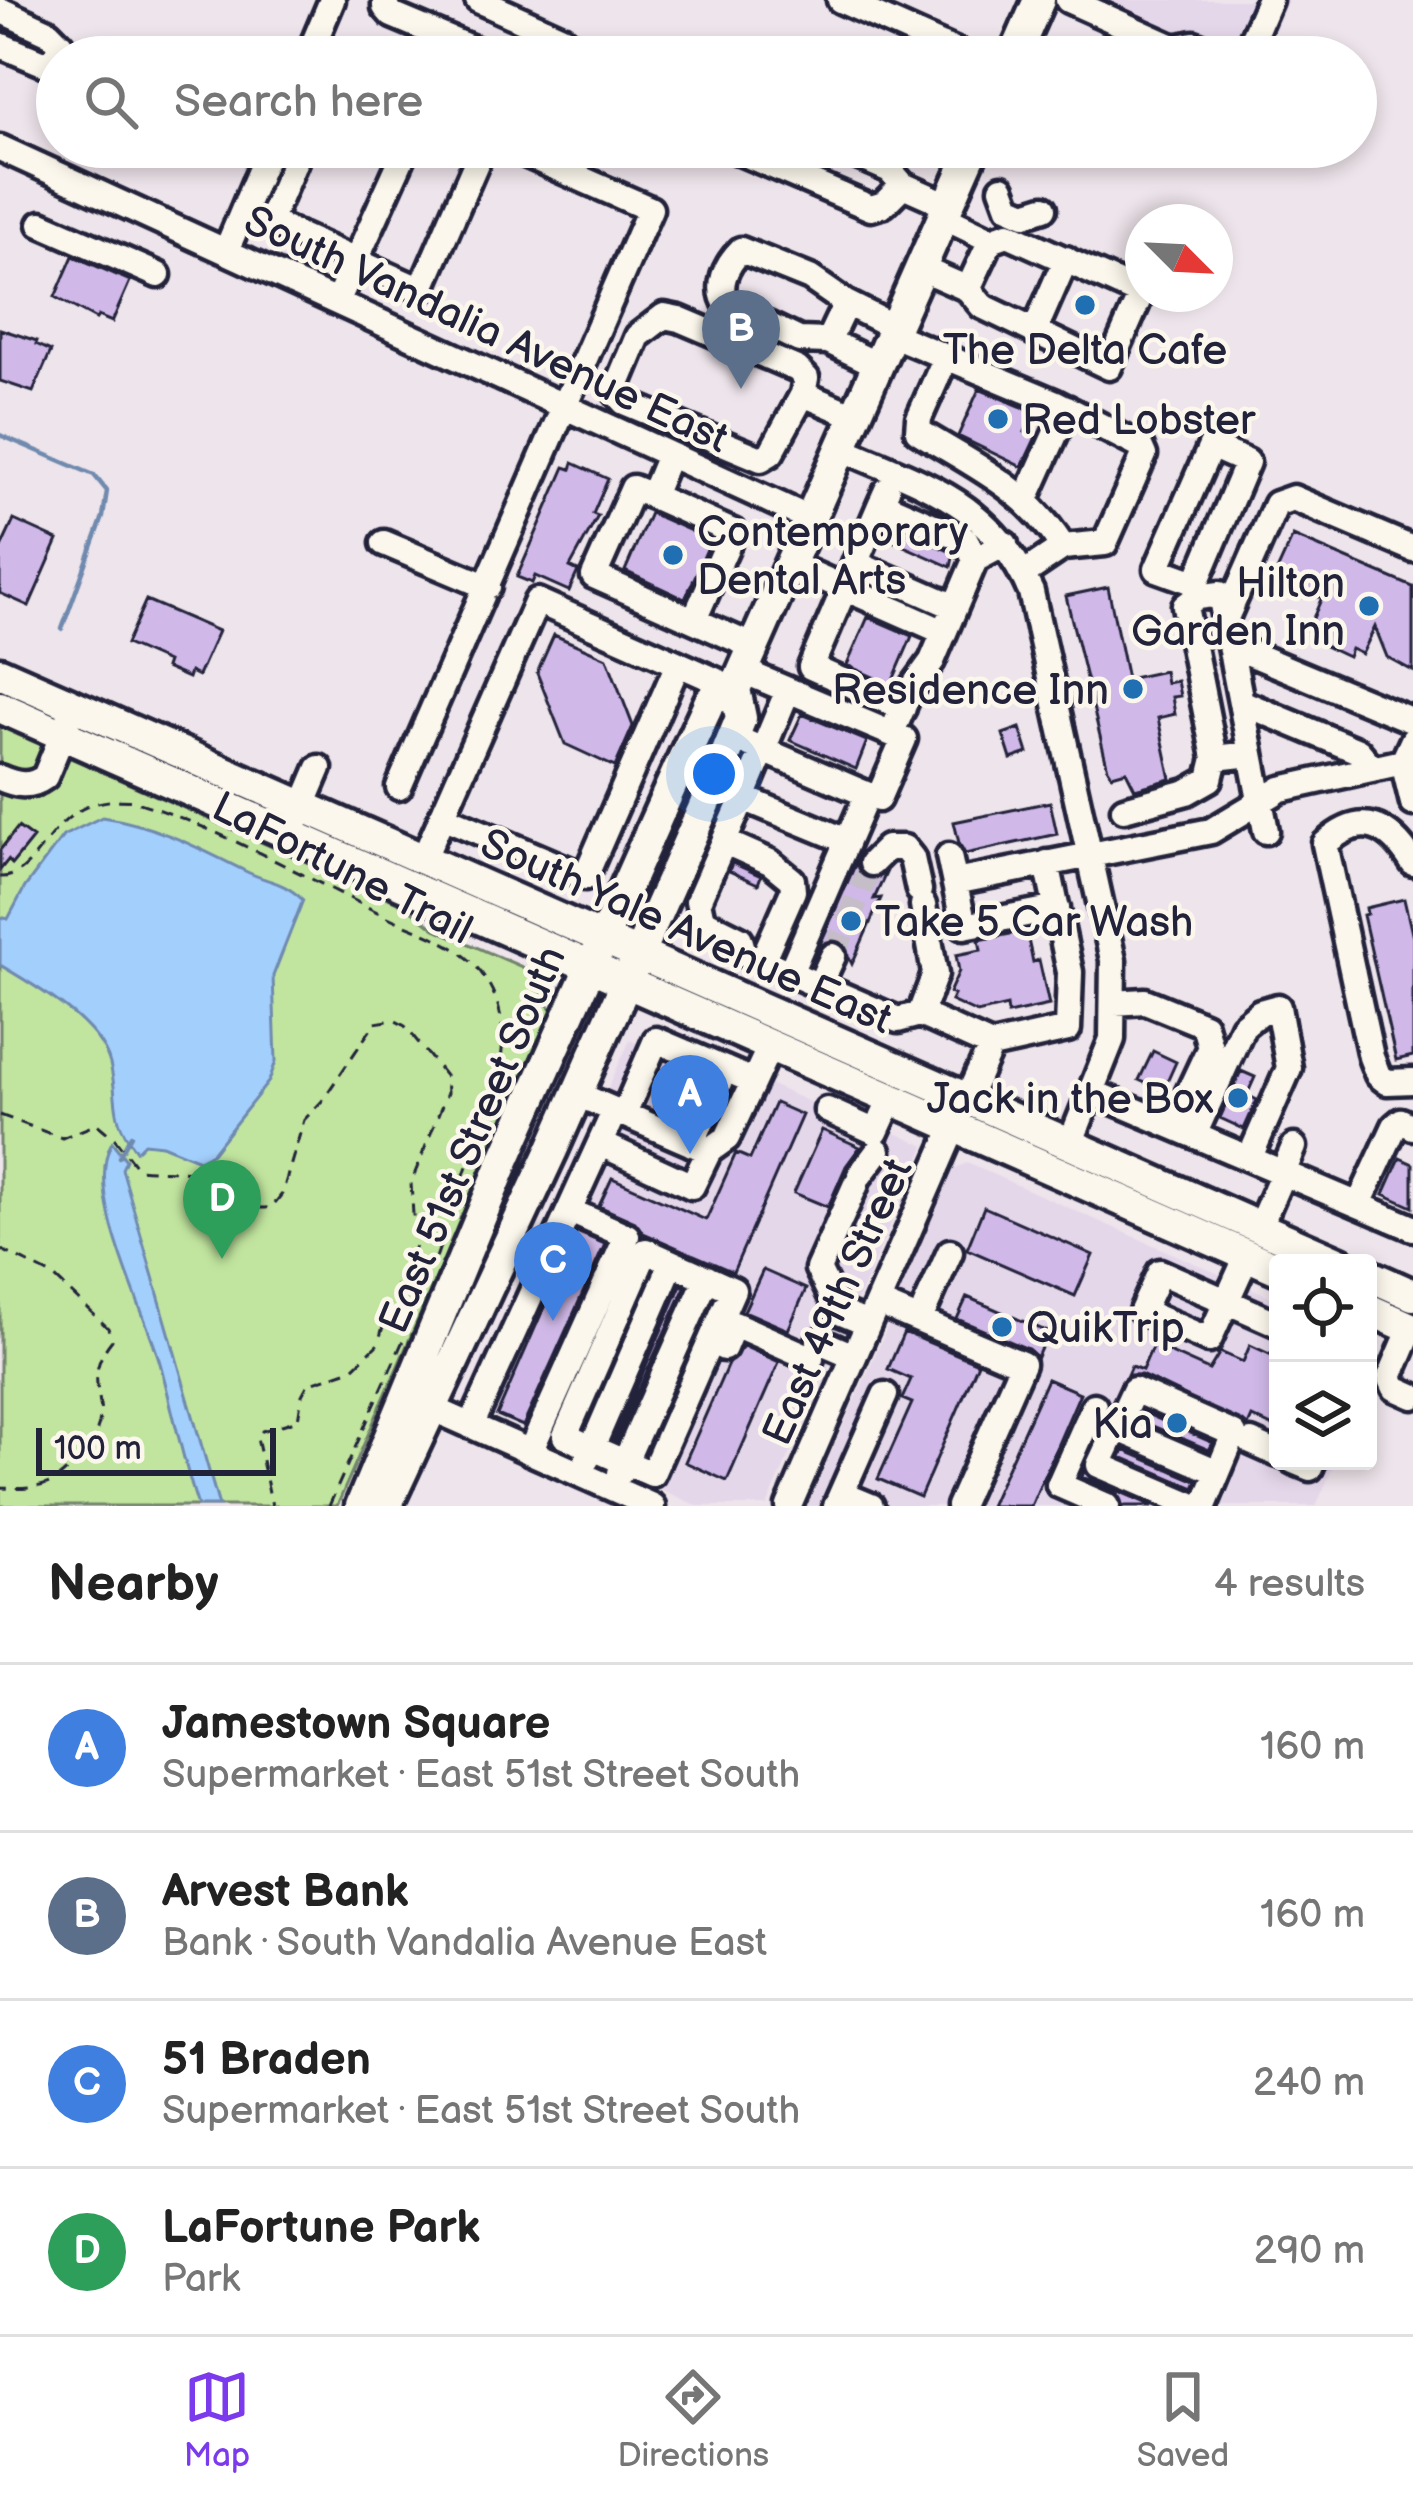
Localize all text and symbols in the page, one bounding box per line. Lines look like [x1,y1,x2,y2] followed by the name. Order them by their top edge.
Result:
[36,36,1377,168] search box
[78,69,144,135] icon: search
[174,75,423,130] text: Search here
[236,196,736,465] street label: South Vandalia Avenue East
[1125,204,1233,312] north arrow
[702,290,780,389] pin: B
[1072,292,1098,318] marker: The Delta Cafe
[943,326,1227,377] place label: The Delta Cafe
[1022,396,1256,447] place label: Red Lobster
[985,406,1011,432] marker: Red Lobster
[697,508,968,607] place label: Contemporary Dental Arts
[660,542,686,568] marker: Contemporary Dental Arts
[1131,559,1345,658] place label: Hilton Garden Inn
[1356,593,1382,619] marker: Hilton Garden Inn
[832,666,1109,717] place label: Residence Inn
[1120,676,1146,702] marker: Residence Inn
[684,744,744,804] your location
[203,782,480,957] street label: LaFortune Trail
[473,819,899,1046] street label: South Yale Avenue East
[875,898,1193,949] place label: Take 5 Car Wash
[838,908,864,934] marker: Take 5 Car Wash
[369,939,578,1341] street label: East 51st Street South
[651,1055,729,1154] pin: A
[927,1075,1214,1126] place label: Jack in the Box
[1225,1085,1251,1111] marker: Jack in the Box
[752,1151,924,1453] street label: East 49th Street
[183,1160,261,1259] pin: D
[514,1222,592,1321] pin: C
[1269,1254,1377,1470] map controls
[1269,1254,1377,1362] button: locate
[1026,1304,1185,1355] place label: QuikTrip
[989,1314,1015,1340] marker: QuikTrip
[1269,1362,1377,1470] button: layers
[1092,1400,1153,1451] place label: Kia
[1164,1410,1190,1436] marker: Kia
[36,1422,276,1475] scale bar
[54,1429,142,1469] text: 100 m
[48,1554,219,1615] text: Nearby
[1214,1561,1365,1608] text: 4 results
[162,1697,550,1752] text: Jamestown Square
[75,1724,99,1771] text: A
[1260,1724,1365,1771] text: 160 m
[162,1752,800,1799] text: Supermarket · East 51st Street South
[162,1865,409,1920] text: Arvest Bank
[73,1892,101,1939] text: B
[1260,1892,1365,1939] text: 160 m
[162,1920,767,1967] text: Bank · South Vandalia Avenue East
[162,2033,371,2088] text: 51 Braden
[73,2060,101,2107] text: C
[1253,2060,1365,2107] text: 240 m
[162,2088,800,2135] text: Supermarket · East 51st Street South
[162,2201,480,2256] text: LaFortune Park
[73,2228,101,2275] text: D
[1254,2228,1365,2275] text: 290 m
[162,2256,240,2303] text: Park
[184,2364,250,2476] tab: Map
[617,2364,769,2476] tab: Directions
[1137,2364,1229,2476] tab: Saved

